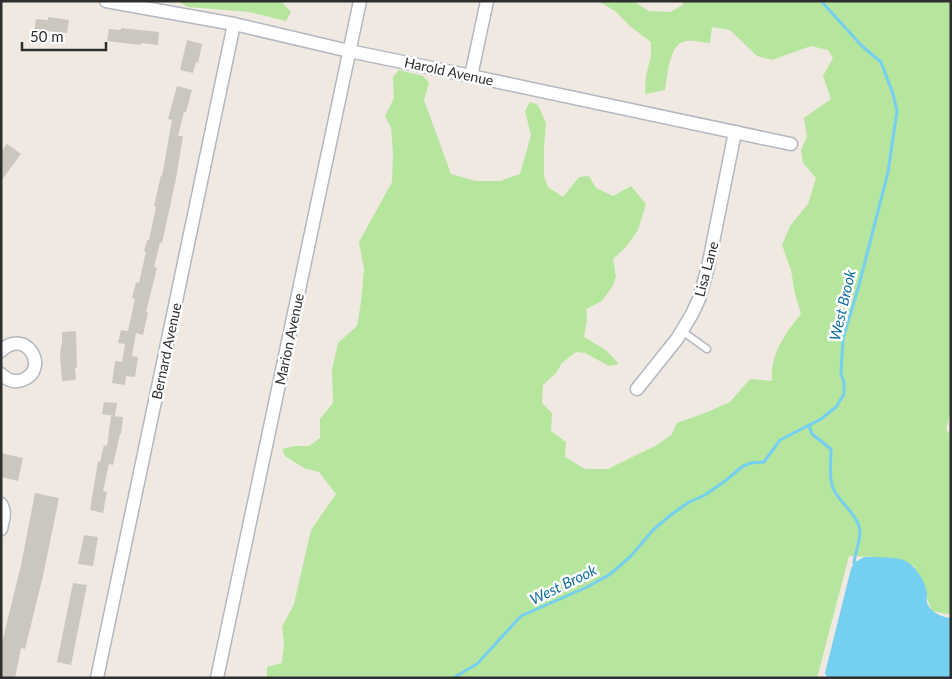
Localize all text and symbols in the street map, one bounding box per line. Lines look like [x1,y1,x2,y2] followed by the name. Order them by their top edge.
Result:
[22,20,106,52] scale bar
[30,27,64,45] text: 50 m
[403,53,495,89] street label: Harold Avenue
[690,240,722,298] street label: Lisa Lane
[825,267,859,342] water label: West Brook
[271,292,307,386] street label: Marion Avenue
[147,301,185,401] street label: Bernard Avenue
[527,560,600,608] water label: West Brook

